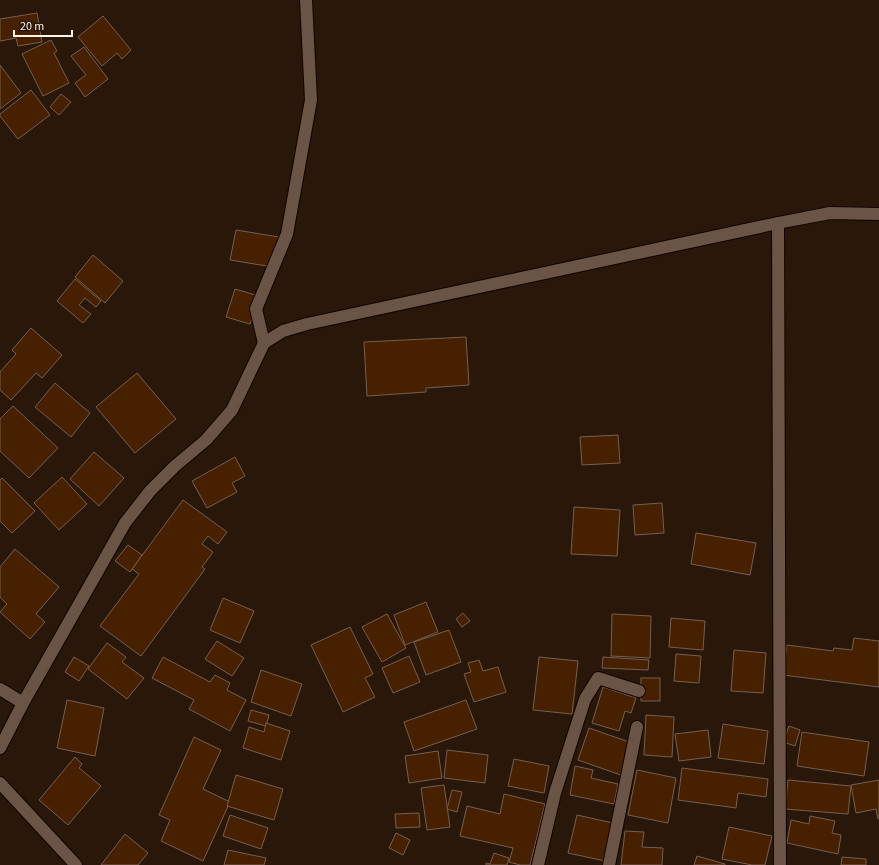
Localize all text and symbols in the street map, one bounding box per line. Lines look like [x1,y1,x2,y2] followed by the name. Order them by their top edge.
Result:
[14,12,72,38] scale bar
[20,18,44,35] text: 20 m

